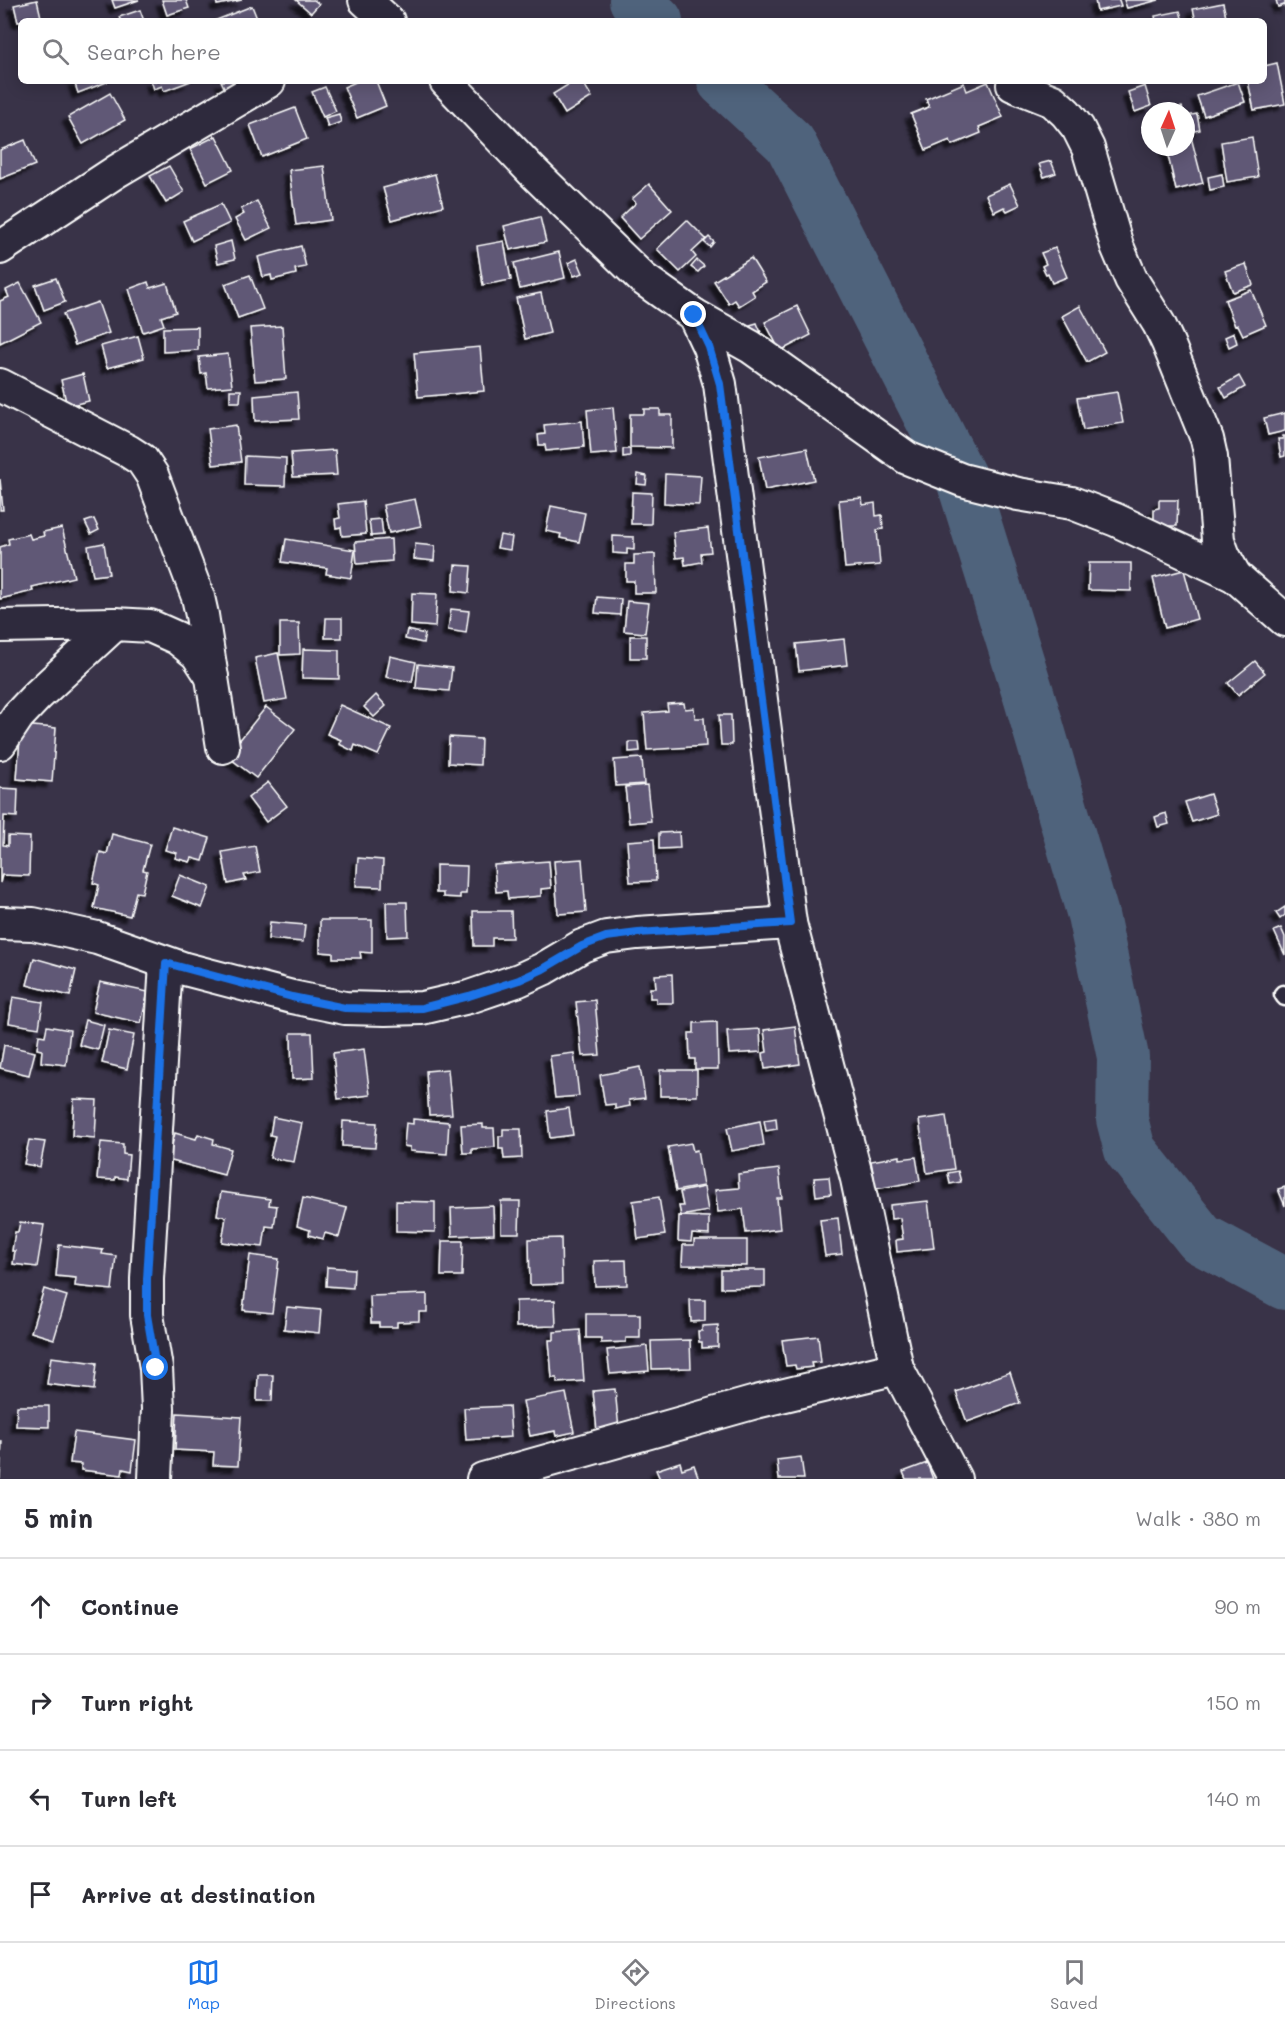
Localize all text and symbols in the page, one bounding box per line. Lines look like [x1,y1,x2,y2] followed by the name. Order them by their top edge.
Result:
[18,18,1267,84] search box
[39,35,72,68] icon: search
[87,37,221,66] text: Search here
[1141,102,1195,156] north arrow
[680,301,706,327] route end
[142,1354,168,1380] route start
[24,1501,93,1535] text: 5 min
[1135,1505,1261,1531] text: Walk · 380 m
[24,1590,57,1623] icon: ahead
[81,1592,179,1621] text: Continue
[1215,1593,1261,1619] text: 90 m
[24,1686,57,1719] icon: right
[81,1688,193,1717] text: Turn right
[1206,1689,1261,1715] text: 150 m
[24,1782,57,1815] icon: left
[81,1784,177,1813] text: Turn left
[1206,1785,1261,1811] text: 140 m
[24,1878,57,1911] icon: arrive
[81,1880,316,1909] text: Arrive at destination
[187,1956,220,2013] tab: Map
[595,1956,676,2013] tab: Directions
[1050,1956,1098,2013] tab: Saved

